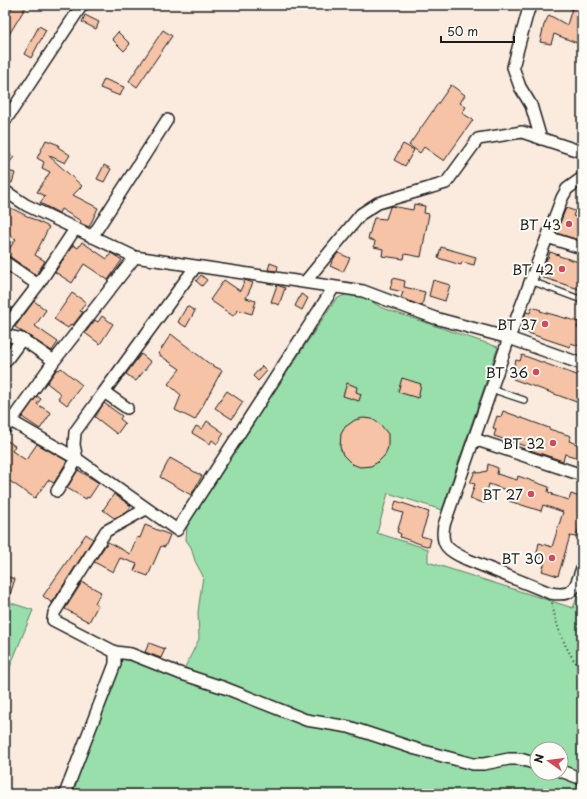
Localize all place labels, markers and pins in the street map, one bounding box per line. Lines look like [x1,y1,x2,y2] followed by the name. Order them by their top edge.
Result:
[519,214,561,235] place label: BT 43
[564,219,574,229] marker: BT 43
[512,259,554,280] place label: BT 42
[557,264,567,274] marker: BT 42
[497,314,538,335] place label: BT 37
[540,319,550,329] marker: BT 37
[485,362,528,383] place label: BT 36
[531,367,541,377] marker: BT 36
[503,433,545,454] place label: BT 32
[548,438,558,448] marker: BT 32
[482,484,523,505] place label: BT 27
[526,489,536,499] marker: BT 27
[501,548,544,569] place label: BT 30
[547,553,557,563] marker: BT 30

